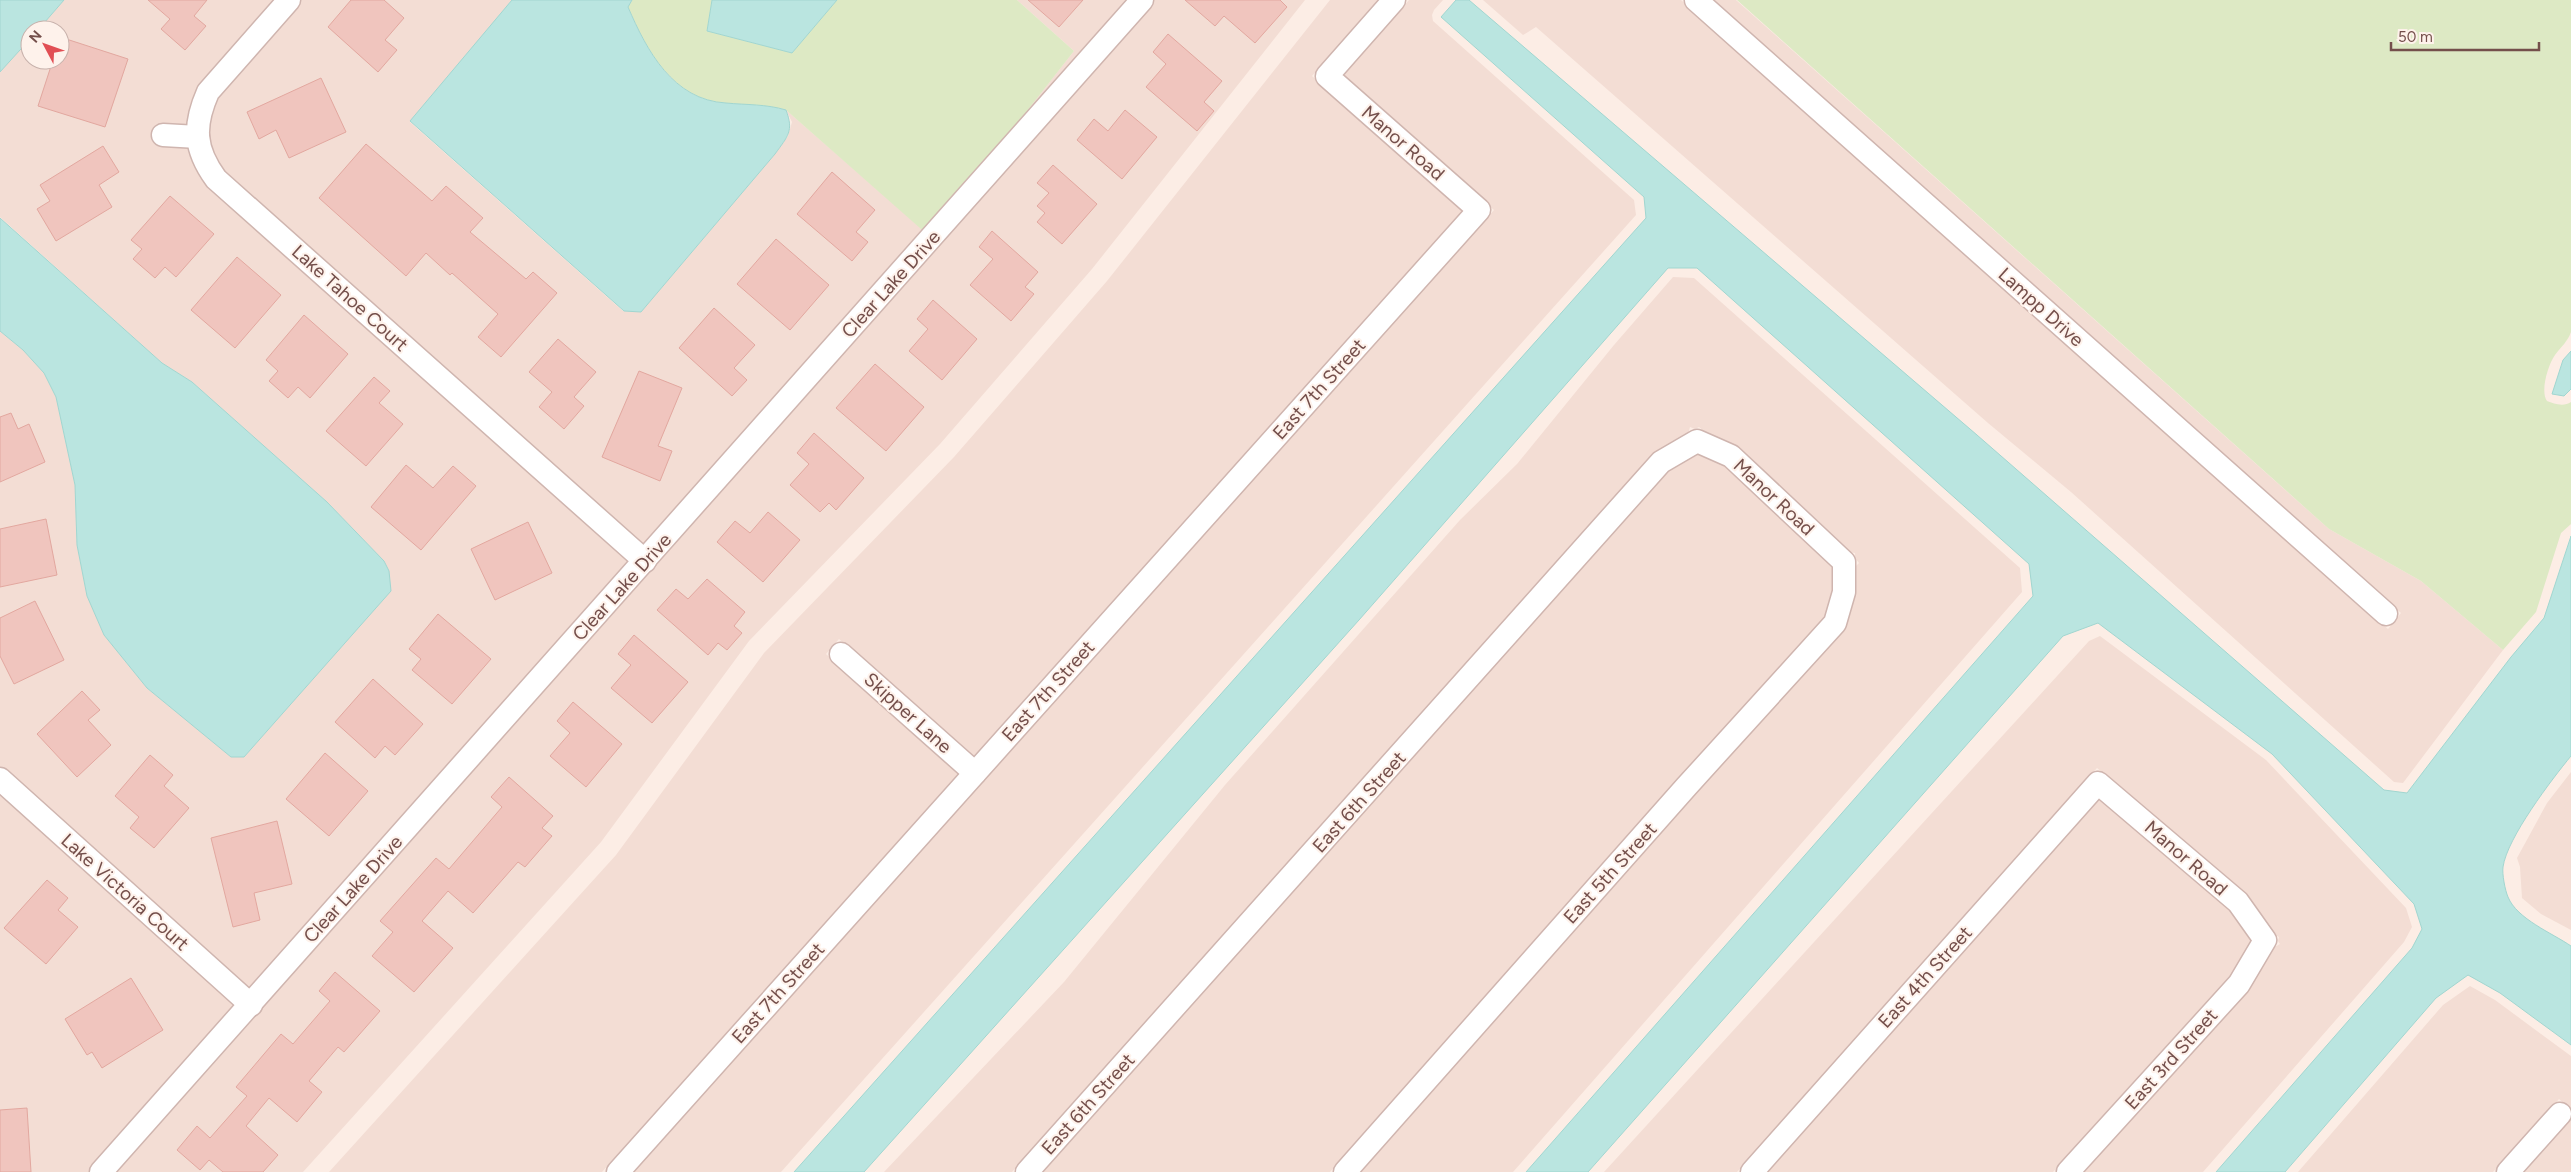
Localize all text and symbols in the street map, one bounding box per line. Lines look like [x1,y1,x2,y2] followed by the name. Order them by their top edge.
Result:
[20,20,70,70] north arrow
[2391,20,2538,52] scale bar
[26,27,46,46] text: N
[2398,28,2433,46] text: 50 m
[1357,101,1449,185] street label: Manor Road
[837,226,945,342] street label: Clear Lake Drive
[287,240,413,356] street label: Lake Tahoe Court
[1994,263,2088,351] street label: Lampp Drive
[1268,334,1370,444] street label: East 7th Street
[1729,454,1819,540] street label: Manor Road
[568,529,676,645] street label: Clear Lake Drive
[997,636,1099,746] street label: East 7th Street
[860,668,956,758] street label: Skipper Lane
[1308,747,1410,857] street label: East 6th Street
[2140,816,2232,900] street label: Manor Road
[1559,818,1661,928] street label: East 5th Street
[56,829,194,955] street label: Lake Victoria Court
[299,831,407,947] street label: Clear Lake Drive
[1873,921,1977,1033] street label: East 4th Street
[727,938,829,1048] street label: East 7th Street
[2120,1004,2222,1114] street label: East 3rd Street
[1037,1049,1139,1159] street label: East 6th Street

